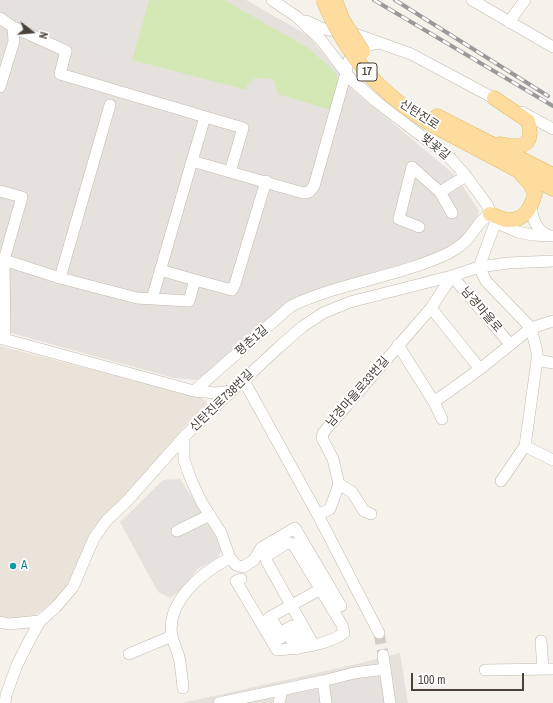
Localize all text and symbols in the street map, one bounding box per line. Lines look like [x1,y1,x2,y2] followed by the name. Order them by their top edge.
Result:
[12,12,52,52] north arrow
[36,30,51,40] text: N
[357,63,377,81] road number: 17
[397,97,441,133] street label: 신탄진로
[418,131,452,163] street label: 벚꽃길
[457,284,505,336] street label: 남경마을로
[233,323,271,359] street label: 평촌1길
[324,354,392,430] street label: 남경마을로33번길
[187,367,257,435] street label: 신탄진로738번길
[21,559,28,573] place label: A
[8,561,18,571] marker: A
[413,665,526,691] scale bar
[418,672,445,688] text: 100 m

